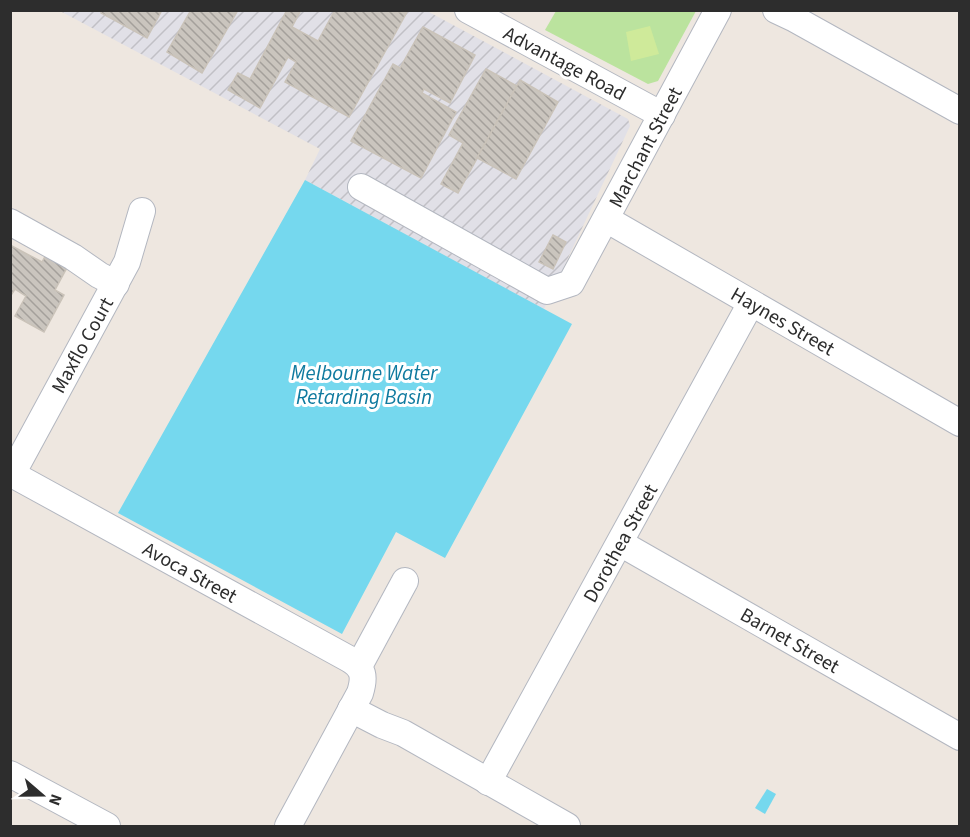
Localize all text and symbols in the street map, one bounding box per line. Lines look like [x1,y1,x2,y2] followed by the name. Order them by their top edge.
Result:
[498,20,631,108] street label: Advantage Road
[602,82,690,213] street label: Marchant Street
[725,281,840,363] street label: Haynes Street
[45,292,121,399] street label: Maxflo Court
[291,358,438,412] water label: Melbourne Water Retarding Basin
[577,479,665,608] street label: Dorothea Street
[137,535,242,610] street label: Avoca Street
[735,601,844,681] street label: Barnet Street
[12,765,72,825] north arrow
[43,791,67,809] text: N

